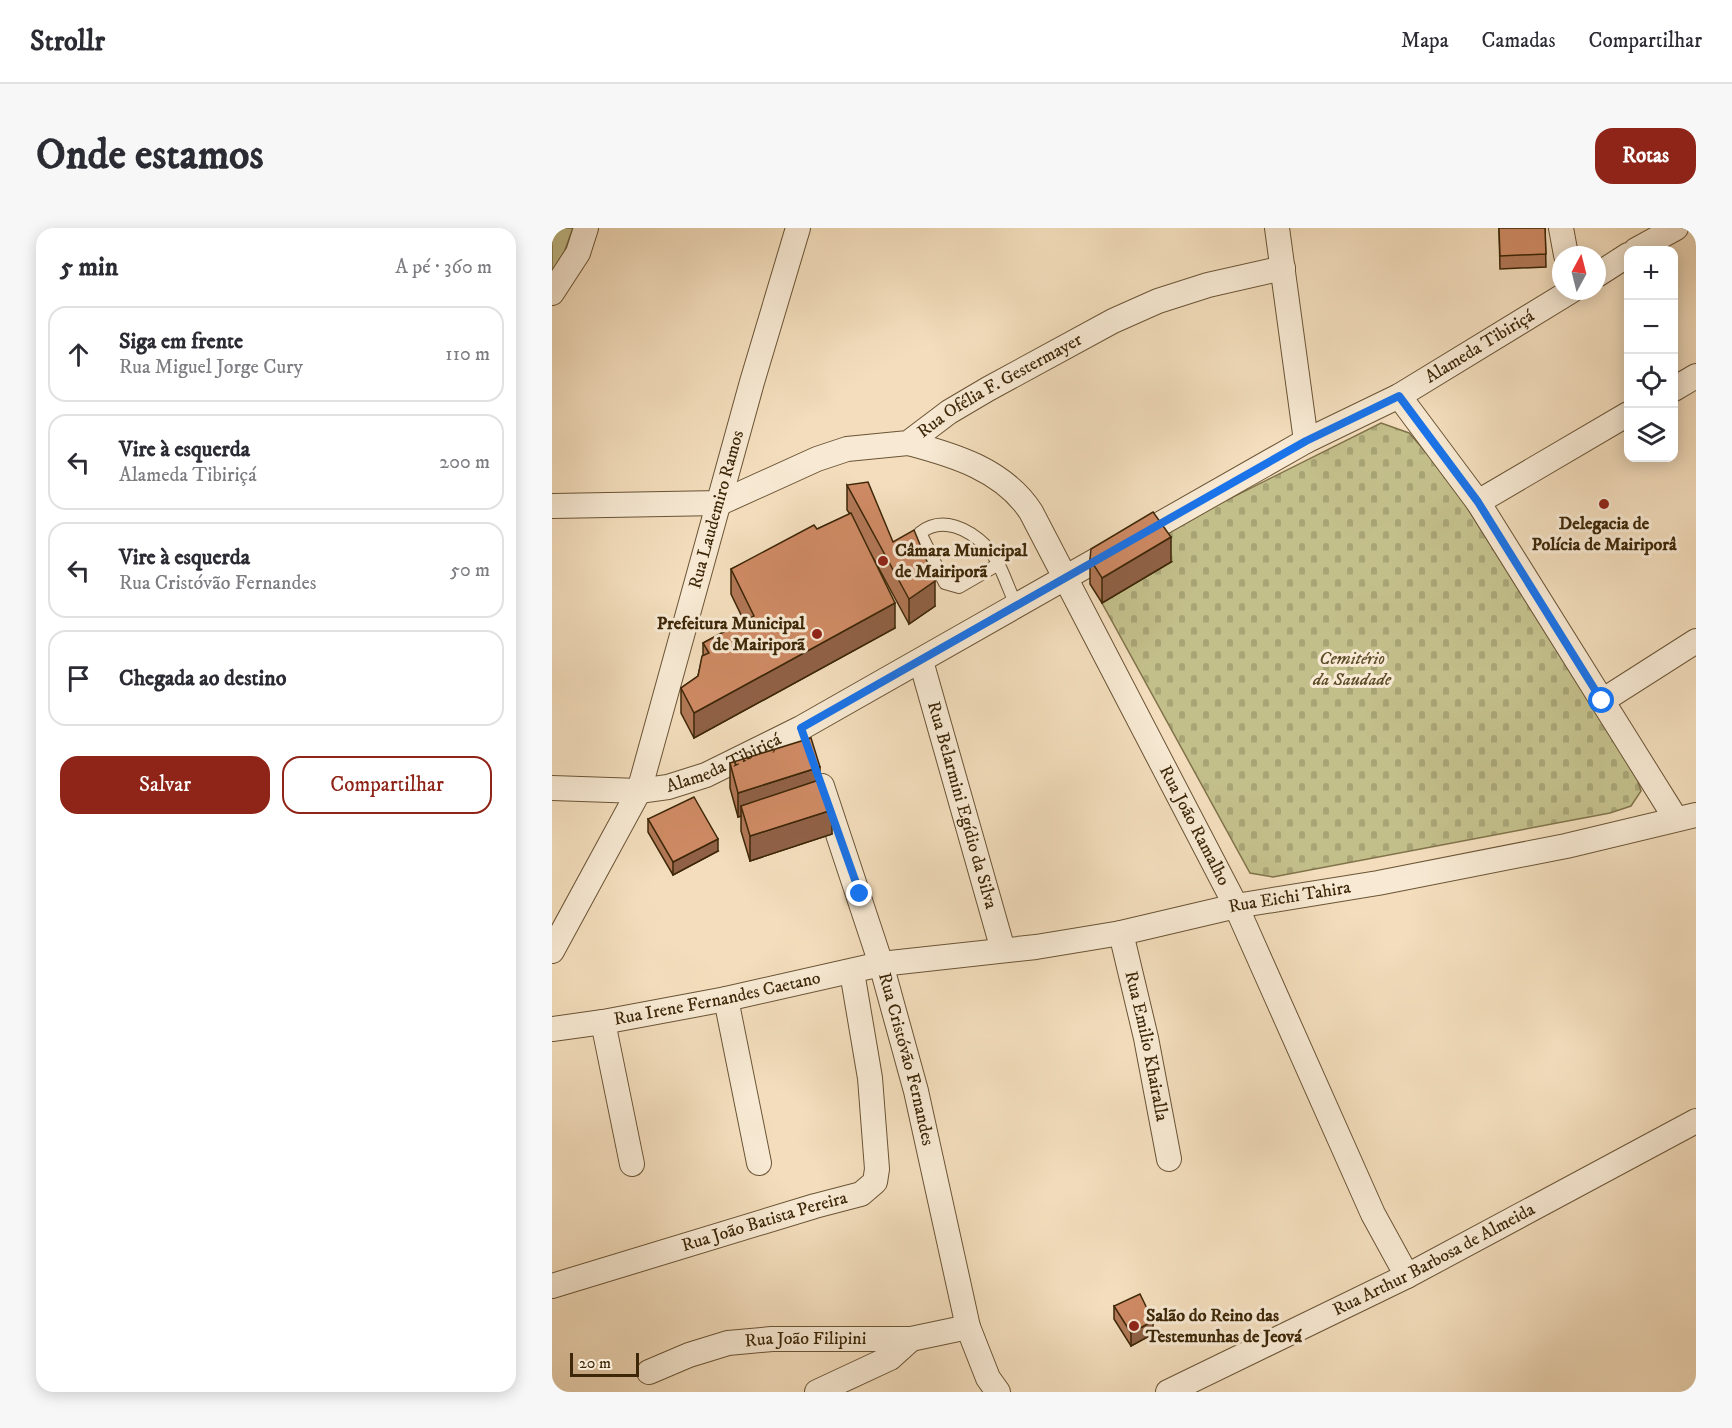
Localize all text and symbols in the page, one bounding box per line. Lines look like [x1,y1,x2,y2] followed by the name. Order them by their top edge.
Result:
[30,24,105,59] text: Strollr
[1401,28,1449,54] text: Mapa
[1482,28,1556,54] text: Camadas
[1589,28,1702,54] text: Compartilhar
[1595,128,1696,184] button: Rotas
[36,130,264,182] text: Onde estamos
[1552,246,1606,300] north arrow
[1624,246,1678,462] map controls
[1624,246,1678,300] button: +
[60,251,118,284] text: 5 min
[395,255,492,280] text: A pé · 360 m
[1624,300,1678,354] button: −
[1421,305,1539,388] street label: Alameda Tibiriçá
[119,328,243,355] text: Siga em frente
[913,329,1086,443] street label: Rua Ofélia F. Gestermayer
[62,338,95,371] icon: ahead
[445,342,490,367] text: 110 m
[1624,354,1678,408] button: locate
[119,355,303,380] text: Rua Miguel Jorge Cury
[1624,408,1678,462] button: layers
[684,428,749,591] street label: Rua Laudemiro Ramos
[119,436,250,463] text: Vire à esquerda
[62,446,95,479] icon: left
[439,450,490,475] text: 200 m
[119,463,257,488] text: Alameda Tibiriçá
[1597,497,1611,511] marker: Delegacia de Polícia de Mairiporâ
[1531,513,1677,556] place label: Delegacia de Polícia de Mairiporâ
[895,540,1028,583] place label: Câmara Municipal de Mairiporã
[119,544,250,571] text: Vire à esquerda
[62,554,95,587] icon: left
[876,554,890,568] marker: Câmara Municipal de Mairiporã
[450,558,490,583] text: 50 m
[119,571,316,596] text: Rua Cristóvão Fernandes
[657,613,806,656] place label: Prefeitura Municipal de Mairiporã
[810,627,824,641] marker: Prefeitura Municipal de Mairiporã
[1312,648,1392,691] park label: Cemitério da Saudade
[62,662,95,695] icon: arrive
[119,665,286,692] text: Chegada ao destino
[1588,687,1614,713] route start
[922,699,1002,912] street label: Rua Belarmini Egídio da Silva
[663,728,785,798] street label: Alameda Tibiriçá
[60,756,270,814] button: Salvar
[282,756,492,814] button: Compartilhar
[1154,762,1235,890] street label: Rua João Ramalho
[1226,877,1353,918] street label: Rua Eichi Tahira
[846,880,872,906] route end
[612,967,823,1031] street label: Rua Irene Fernandes Caetano
[1119,969,1173,1123] street label: Rua Emilio Khairalla
[873,970,939,1148] street label: Rua Cristóvão Fernandes
[679,1187,850,1257] street label: Rua João Batista Pereira
[1329,1198,1539,1321] street label: Rua Arthur Barbosa de Almeida
[1145,1305,1302,1348] place label: Salão do Reino das Testemunhas de Jeová
[1127,1319,1141,1333] marker: Salão do Reino das Testemunhas de Jeová
[744,1328,866,1352] street label: Rua João Filipini
[570,1350,639,1378] scale bar
[579,1353,611,1373] text: 20 m

